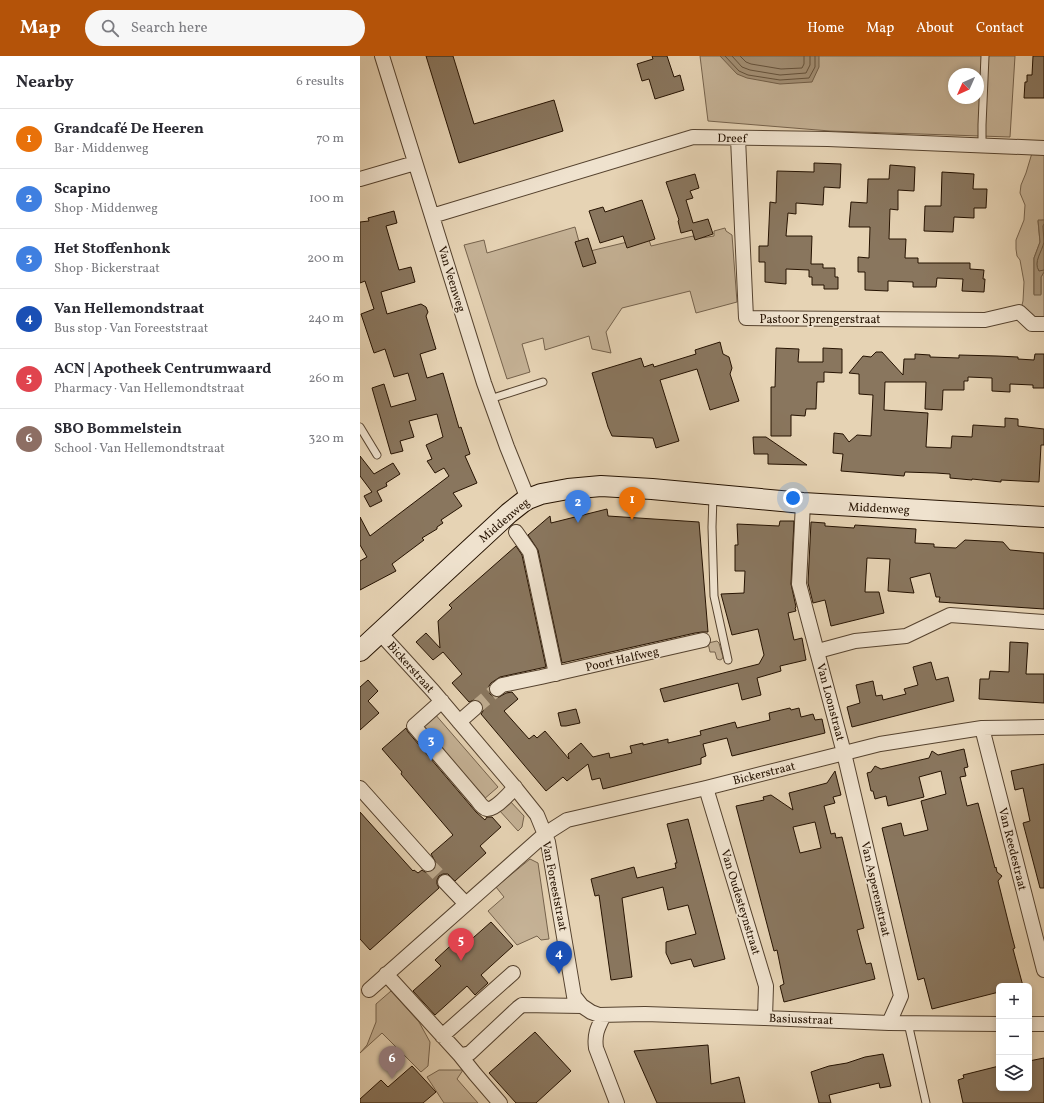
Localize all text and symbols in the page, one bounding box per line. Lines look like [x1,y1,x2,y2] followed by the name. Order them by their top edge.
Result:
[85,10,365,46] search box
[20,15,61,41] text: Map
[99,17,121,39] icon: search
[131,18,208,39] text: Search here
[807,19,844,38] text: Home
[866,19,894,38] text: Map
[916,19,954,38] text: About
[976,19,1024,38] text: Contact
[948,68,984,104] north arrow
[16,71,74,94] text: Nearby
[296,73,344,91] text: 6 results
[54,119,204,140] text: Grandcafé De Heeren
[26,130,32,148] text: 1
[316,130,344,148] text: 70 m
[717,131,749,147] street label: Dreef
[54,140,149,158] text: Bar · Middenweg
[54,179,110,200] text: Scapino
[26,190,32,208] text: 2
[309,190,344,208] text: 100 m
[54,200,158,218] text: Shop · Middenweg
[54,239,170,260] text: Het Stoffenhonk
[433,244,469,314] street label: Van Veenweg
[26,250,32,268] text: 3
[307,250,344,268] text: 200 m
[54,260,160,278] text: Shop · Bickerstraat
[54,299,204,320] text: Van Hellemondstraat
[25,310,33,328] text: 4
[308,310,344,328] text: 240 m
[760,312,880,328] street label: Pastoor Sprengerstraat
[54,320,208,338] text: Bus stop · Van Foreeststraat
[54,359,271,380] text: ACN | Apotheek Centrumwaard
[26,370,32,388] text: 5
[309,370,344,388] text: 260 m
[54,380,244,398] text: Pharmacy · Van Hellemondtstraat
[54,419,182,440] text: SBO Bommelstein
[25,430,33,448] text: 6
[309,430,344,448] text: 320 m
[54,440,225,458] text: School · Van Hellemondtstraat
[619,487,645,520] pin: 1
[783,488,803,508] your location
[565,490,591,523] pin: 2
[476,495,533,547] street label: Middenweg
[848,499,910,519] street label: Middenweg
[383,639,437,697] street label: Bickerstraat
[584,644,660,676] street label: Poort Halfweg
[812,662,848,743] street label: Van Loonstraat
[418,728,444,761] pin: 3
[731,759,797,789] street label: Bickerstraat
[994,806,1030,892] street label: Van Reedestraat
[537,840,571,933] street label: Van Foreeststraat
[856,840,894,938] street label: Van Asperenstraat
[716,848,764,957] street label: Van Oudesteynstraat
[448,928,474,961] pin: 5
[546,941,572,974] pin: 4
[996,983,1032,1091] map controls
[996,983,1032,1019] button: +
[768,1011,833,1029] street label: Basiusstraat
[996,1019,1032,1055] button: −
[379,1046,405,1079] pin: 6
[996,1055,1032,1091] button: layers

